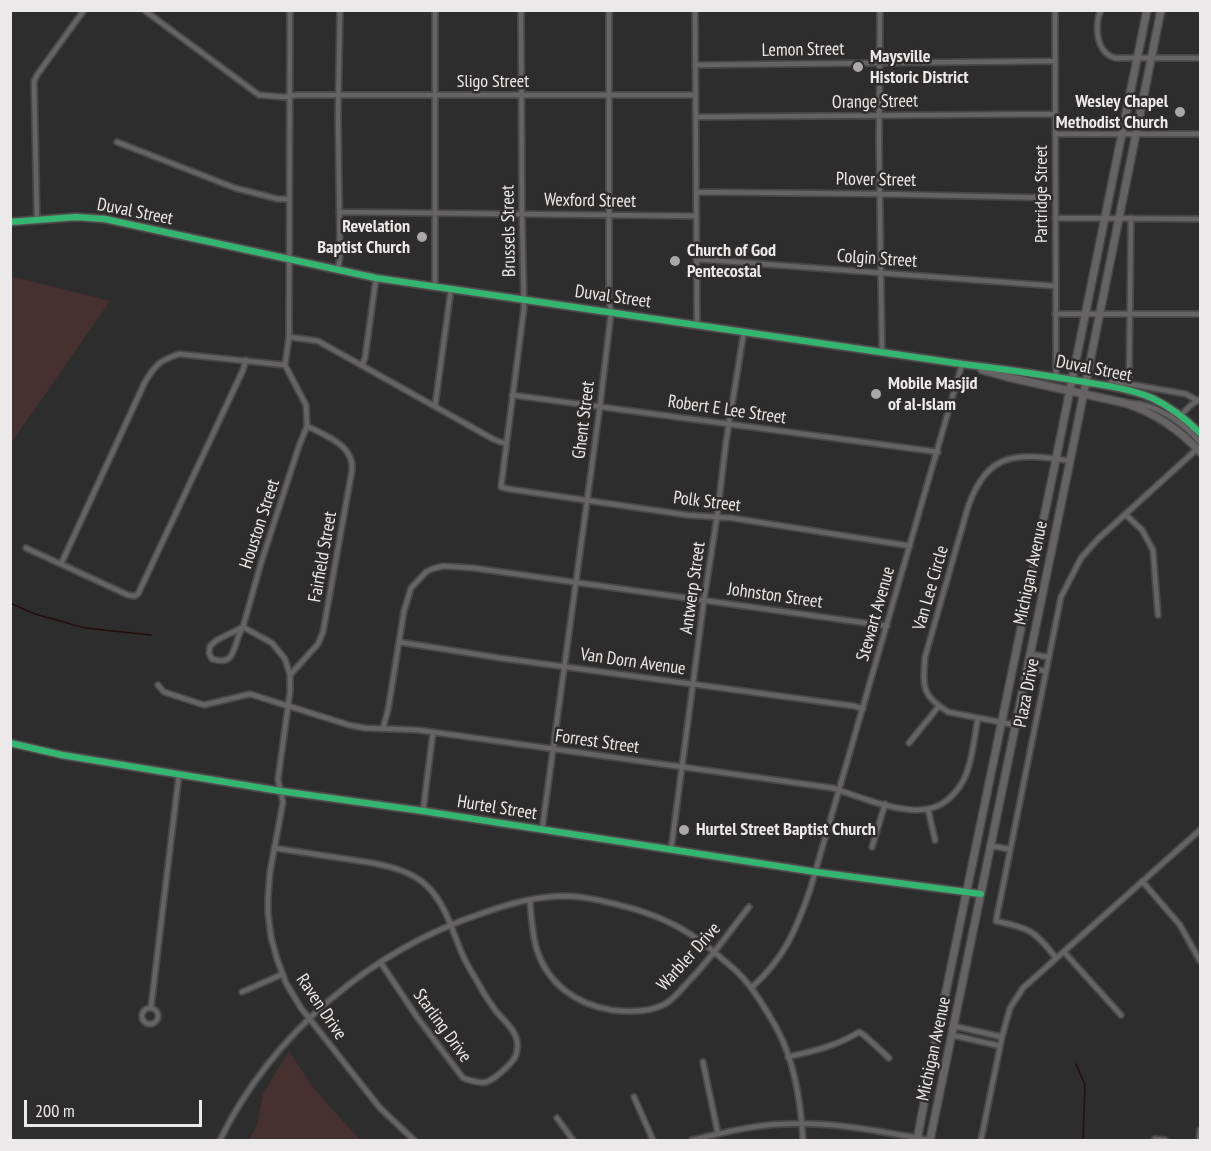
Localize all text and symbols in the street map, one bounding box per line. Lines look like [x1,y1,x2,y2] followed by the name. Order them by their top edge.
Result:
[762,38,844,62] street label: Lemon Street
[870,46,969,88] place label: Maysville Historic District
[851,60,865,74] marker: Maysville Historic District
[457,71,529,93] street label: Sligo Street
[832,90,918,114] street label: Orange Street
[1056,91,1168,134] place label: Wesley Chapel Methodist Church
[1173,105,1187,119] marker: Wesley Chapel Methodist Church
[1031,145,1053,243] street label: Partridge Street
[836,169,916,191] street label: Plover Street
[497,185,521,277] street label: Brussels Street
[544,189,636,213] street label: Wexford Street
[95,194,175,230] street label: Duval Street
[317,216,410,258] place label: Revelation Baptist Church
[415,230,429,244] marker: Revelation Baptist Church
[687,240,776,282] place label: Church of God Pentecostal
[836,245,918,273] street label: Colgin Street
[668,254,682,268] marker: Church of God Pentecostal
[574,281,652,313] street label: Duval Street
[1054,351,1134,387] street label: Duval Street
[888,373,978,416] place label: Mobile Masjid of al-Islam
[569,380,599,460] street label: Ghent Street
[869,387,883,401] marker: Mobile Masjid of al-Islam
[667,391,787,429] street label: Robert E Lee Street
[235,476,285,572] street label: Houston Street
[672,487,742,517] street label: Polk Street
[304,510,342,604] street label: Fairfield Street
[1009,519,1053,627] street label: Michigan Avenue
[676,540,710,636] street label: Antwerp Street
[909,543,953,633] street label: Van Lee Circle
[852,564,900,664] street label: Stewart Avenue
[726,579,824,613] street label: Johnston Street
[579,644,687,680] street label: Van Dorn Avenue
[1010,657,1044,729] street label: Plaza Drive
[554,725,640,759] street label: Forrest Street
[456,791,538,825] street label: Hurtel Street
[696,819,876,841] place label: Hurtel Street Baptist Church
[677,823,691,837] marker: Hurtel Street Baptist Church
[653,918,725,996] street label: Warbler Drive
[291,970,351,1044] street label: Raven Drive
[408,985,476,1067] street label: Starling Drive
[912,995,956,1103] street label: Michigan Avenue
[27,1088,206,1126] scale bar
[35,1099,75,1122] text: 200 m

